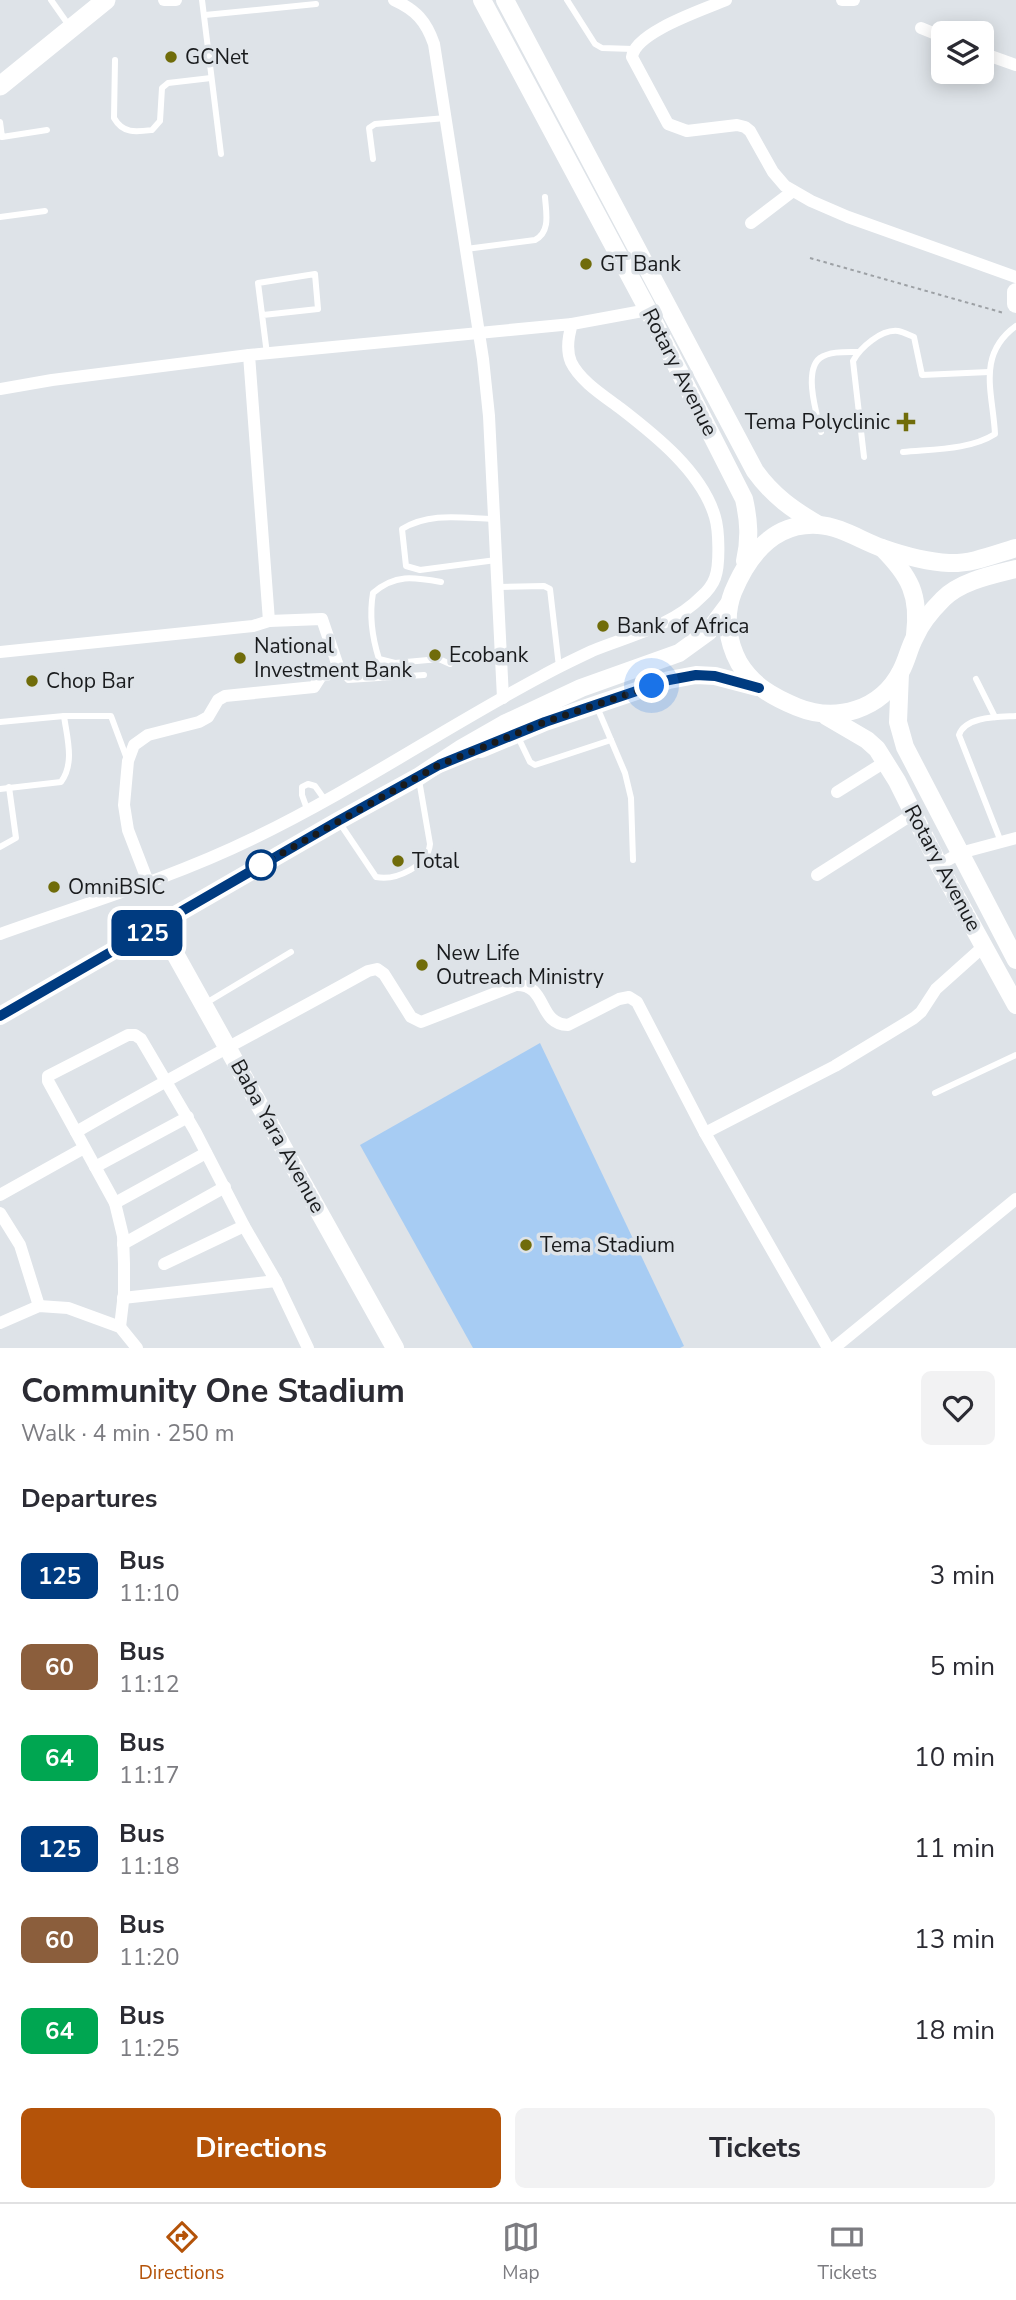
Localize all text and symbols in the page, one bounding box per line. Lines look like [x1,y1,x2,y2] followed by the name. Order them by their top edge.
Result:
[931,21,994,84] map controls
[931,21,994,84] button: layers
[185,43,249,71] place label: GCNet
[163,49,179,65] marker: GCNet
[600,250,681,278] place label: GT Bank
[578,256,594,272] marker: GT Bank
[636,303,724,441] street label: Rotary Avenue
[745,408,890,436] place label: Tema Polyclinic
[896,412,916,432] marker: Tema Polyclinic
[617,612,749,640] place label: Bank of Africa
[595,618,611,634] marker: Bank of Africa
[254,632,412,684] place label: National Investment Bank
[449,641,529,669] place label: Ecobank
[427,647,443,663] marker: Ecobank
[232,650,248,666] marker: National Investment Bank
[46,667,135,695] place label: Chop Bar
[634,668,669,703] your location
[24,673,40,689] marker: Chop Bar
[898,800,988,936] street label: Rotary Avenue
[412,847,460,875] place label: Total
[246,850,276,880] unlabelled marker
[390,853,406,869] marker: Total
[68,873,166,901] place label: OmniBSIC
[46,879,62,895] marker: OmniBSIC
[107,910,187,956] line badge: 125
[125,917,169,949] text: 125
[436,939,604,991] place label: New Life Outreach Ministry
[414,957,430,973] marker: New Life Outreach Ministry
[224,1054,332,1218] street label: Baba Yara Avenue
[540,1231,675,1259] place label: Tema Stadium
[518,1237,534,1253] marker: Tema Stadium
[21,1369,405,1414] text: Community One Stadium
[921,1371,995,1445] button: heart
[21,1418,234,1449] text: Walk · 4 min · 250 m
[21,1481,157,1516] text: Departures
[119,1543,165,1578] text: Bus
[930,1558,995,1593] text: 3 min
[38,1560,81,1592] text: 125
[119,1578,179,1609] text: 11:10
[119,1634,165,1669] text: Bus
[930,1649,995,1684] text: 5 min
[45,1651,74,1683] text: 60
[119,1669,179,1700] text: 11:12
[119,1725,165,1760] text: Bus
[914,1740,995,1775] text: 10 min
[45,1742,74,1774] text: 64
[119,1760,179,1791] text: 11:17
[119,1816,165,1851] text: Bus
[914,1831,995,1866] text: 11 min
[38,1833,81,1865] text: 125
[119,1851,179,1882] text: 11:18
[119,1907,165,1942] text: Bus
[914,1922,995,1957] text: 13 min
[45,1924,74,1956] text: 60
[119,1942,179,1973] text: 11:20
[119,1998,165,2033] text: Bus
[914,2013,995,2048] text: 18 min
[45,2015,74,2047] text: 64
[119,2033,179,2064] text: 11:25
[21,2108,501,2188] button: Directions
[515,2108,995,2188] button: Tickets
[139,2218,224,2286] tab: Directions
[502,2218,540,2286] tab: Map
[817,2218,877,2286] tab: Tickets

